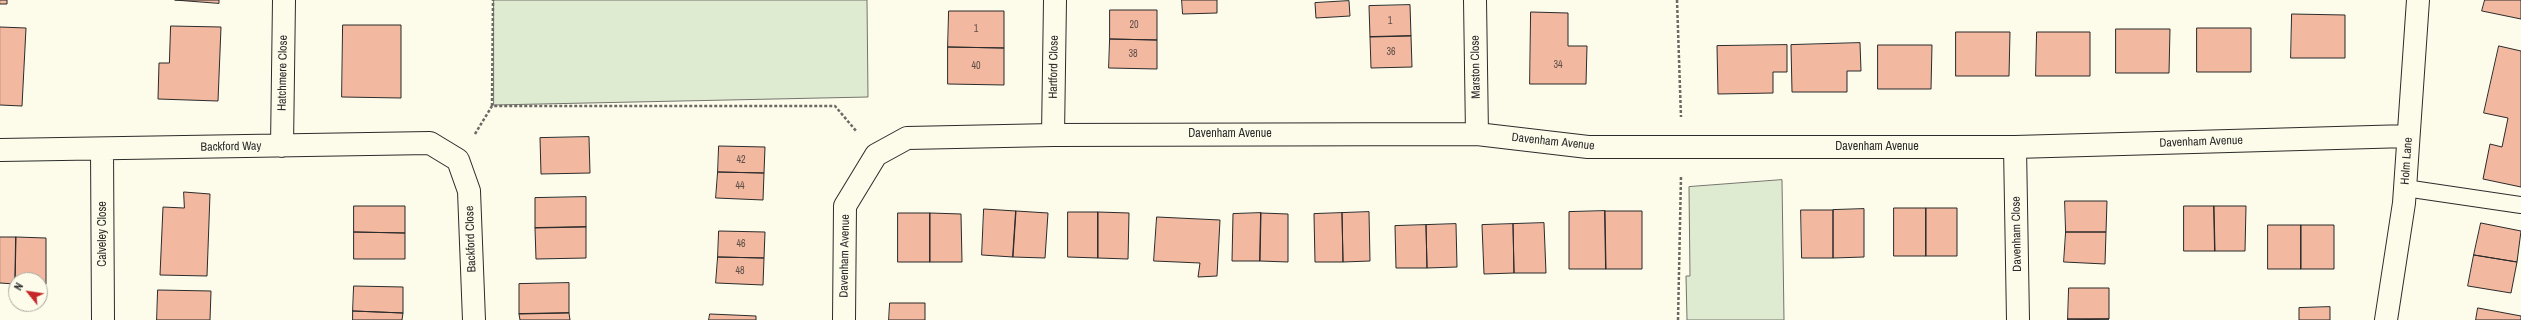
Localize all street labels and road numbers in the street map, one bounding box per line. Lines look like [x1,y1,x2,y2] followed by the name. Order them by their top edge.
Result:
[275,35,291,111] street label: Hatchmere Close
[1046,35,1062,99] street label: Hartford Close
[1468,35,1484,99] street label: Marston Close
[1188,127,1272,141] street label: Davenham Avenue
[1511,130,1595,154] street label: Davenham Avenue
[2159,133,2243,151] street label: Davenham Avenue
[2398,137,2416,185] street label: Holm Lane
[200,139,262,155] street label: Backford Way
[1835,140,1919,154] street label: Davenham Avenue
[2009,196,2025,272] street label: Davenham Close
[96,201,110,267] street label: Calveley Close
[463,205,479,273] street label: Backford Close
[837,214,853,298] street label: Davenham Avenue

